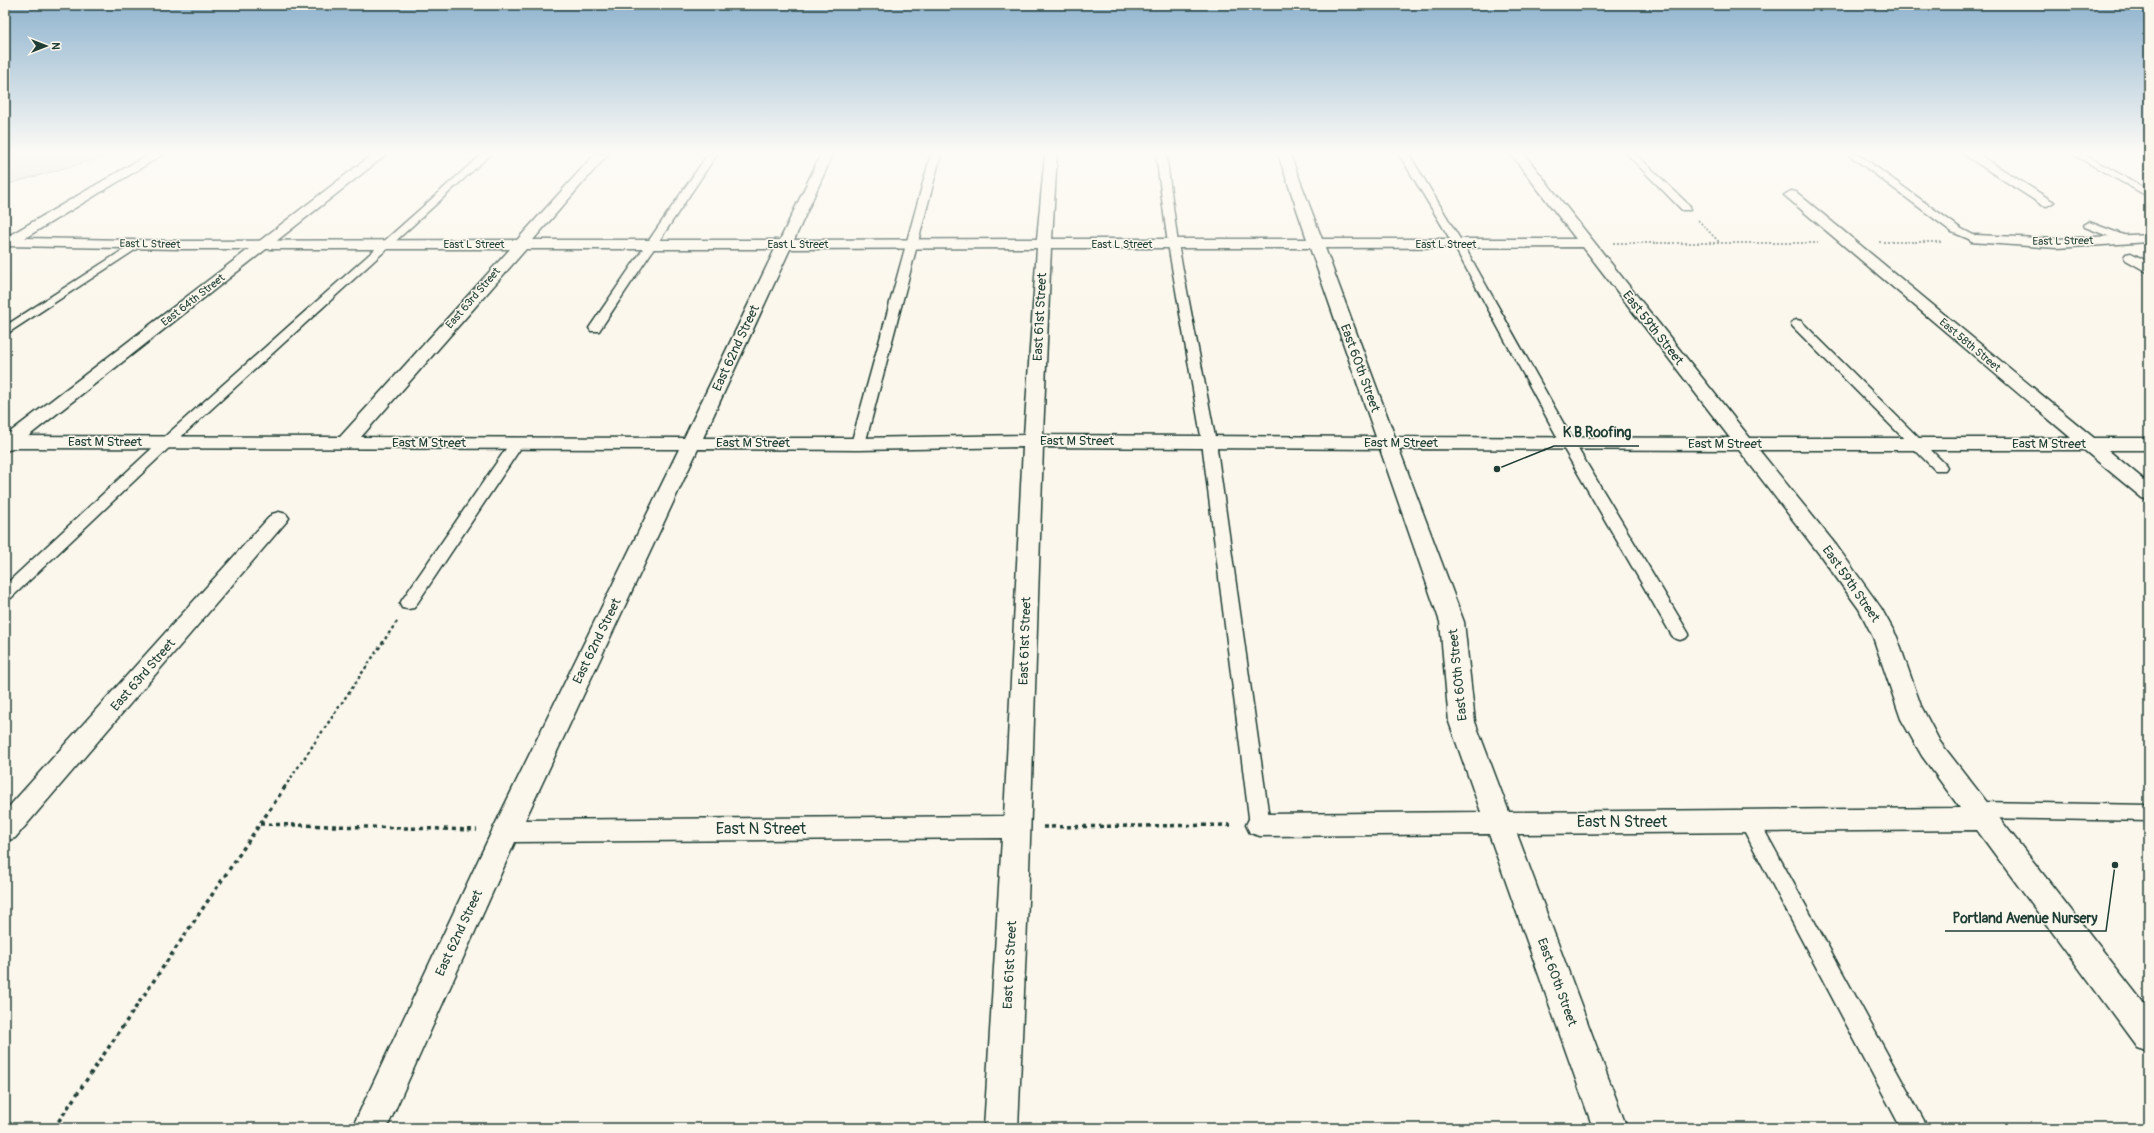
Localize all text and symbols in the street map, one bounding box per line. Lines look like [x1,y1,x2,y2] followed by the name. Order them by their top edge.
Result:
[26,26,66,66] north arrow
[49,42,62,50] text: N
[2032,234,2094,248] street label: East L Street
[119,237,181,251] street label: East L Street
[444,238,505,251] street label: East L Street
[768,238,829,251] street label: East L Street
[1092,238,1153,251] street label: East L Street
[1416,238,1477,251] street label: East L Street
[443,264,503,331] street label: East 63rd Street
[159,271,228,329] street label: East 64th Street
[1030,272,1050,362] street label: East 61st Street
[1619,288,1687,369] street label: East 59th Street
[709,302,763,394] street label: East 62nd Street
[1937,316,2004,375] street label: East 58th Street
[1337,322,1384,415] street label: East 60th Street
[1554,420,1639,446] callout: K B Roofing
[1563,424,1631,441] text: K B Roofing
[1040,433,1115,449] street label: East M Street
[68,434,143,450] street label: East M Street
[392,435,467,451] street label: East M Street
[716,435,791,451] street label: East M Street
[1364,435,1439,451] street label: East M Street
[1688,436,1763,452] street label: East M Street
[2012,436,2087,452] street label: East M Street
[1819,543,1884,626] street label: East 59th Street
[569,595,625,686] street label: East 62nd Street
[1015,596,1035,685] street label: East 61st Street
[1445,627,1471,722] street label: East 60th Street
[107,635,179,714] street label: East 63rd Street
[1577,812,1668,832] street label: East N Street
[716,819,807,839] street label: East N Street
[432,887,486,979] street label: East 62nd Street
[1945,905,2106,931] callout: Portland Avenue Nursery
[1953,910,2097,927] text: Portland Avenue Nursery
[1000,920,1020,1010] street label: East 61st Street
[1534,936,1581,1029] street label: East 60th Street

